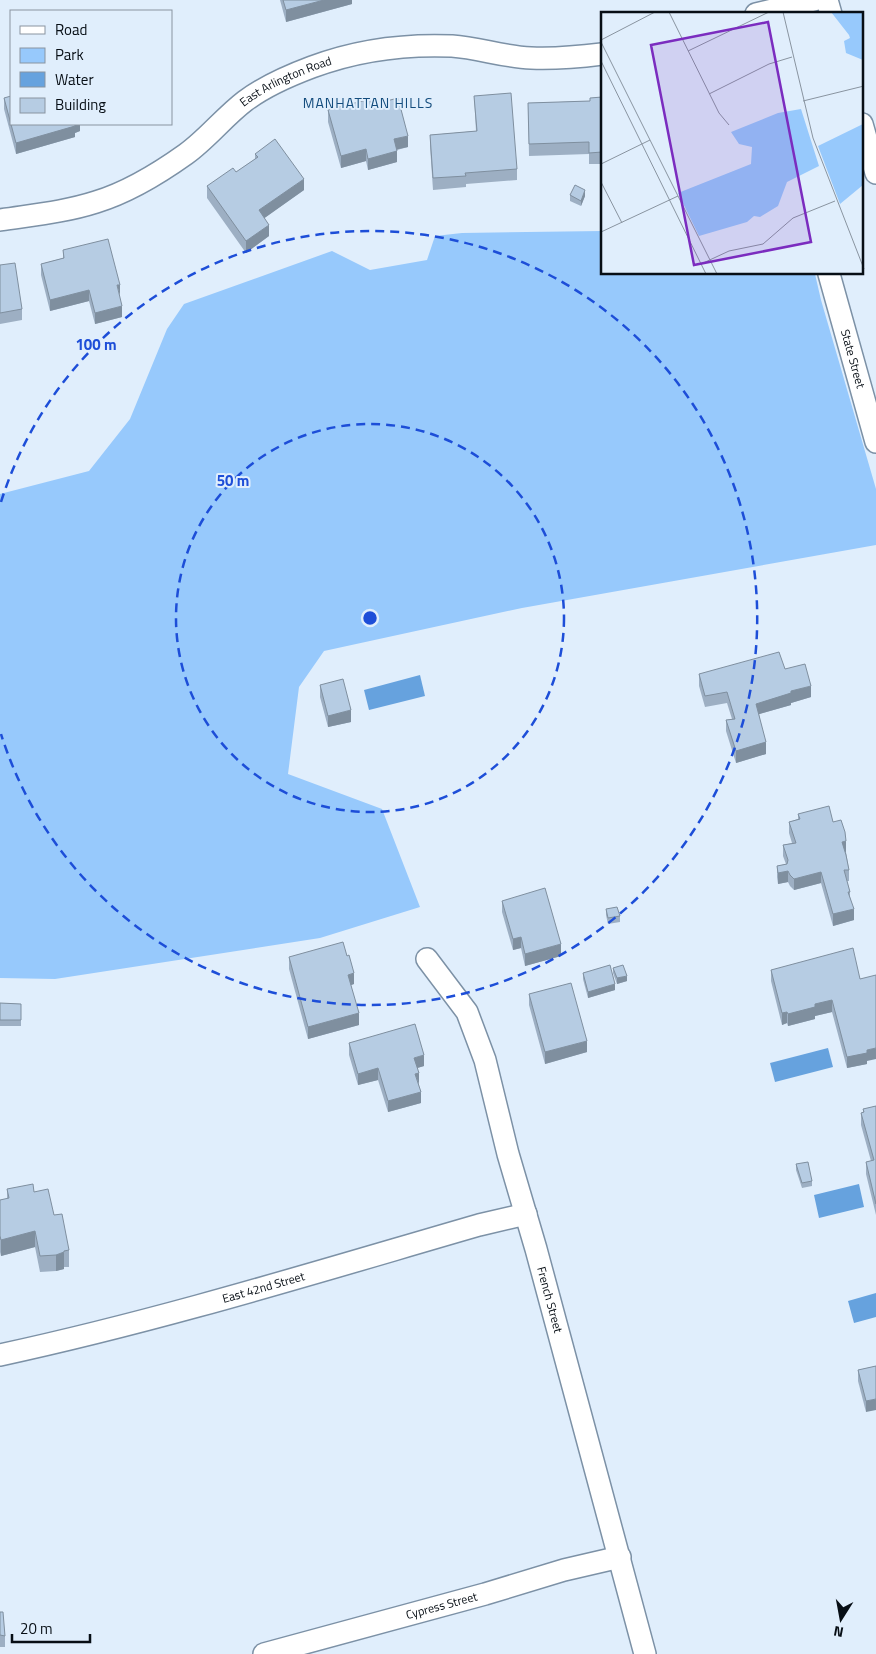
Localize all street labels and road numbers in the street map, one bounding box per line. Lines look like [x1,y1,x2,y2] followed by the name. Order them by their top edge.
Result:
[235,51,334,111] street label: East Arlington Road
[836,327,871,391] street label: State Street
[532,1264,568,1336] street label: French Street
[220,1266,308,1308] street label: East 42nd Street
[404,1586,480,1624] street label: Cypress Street

